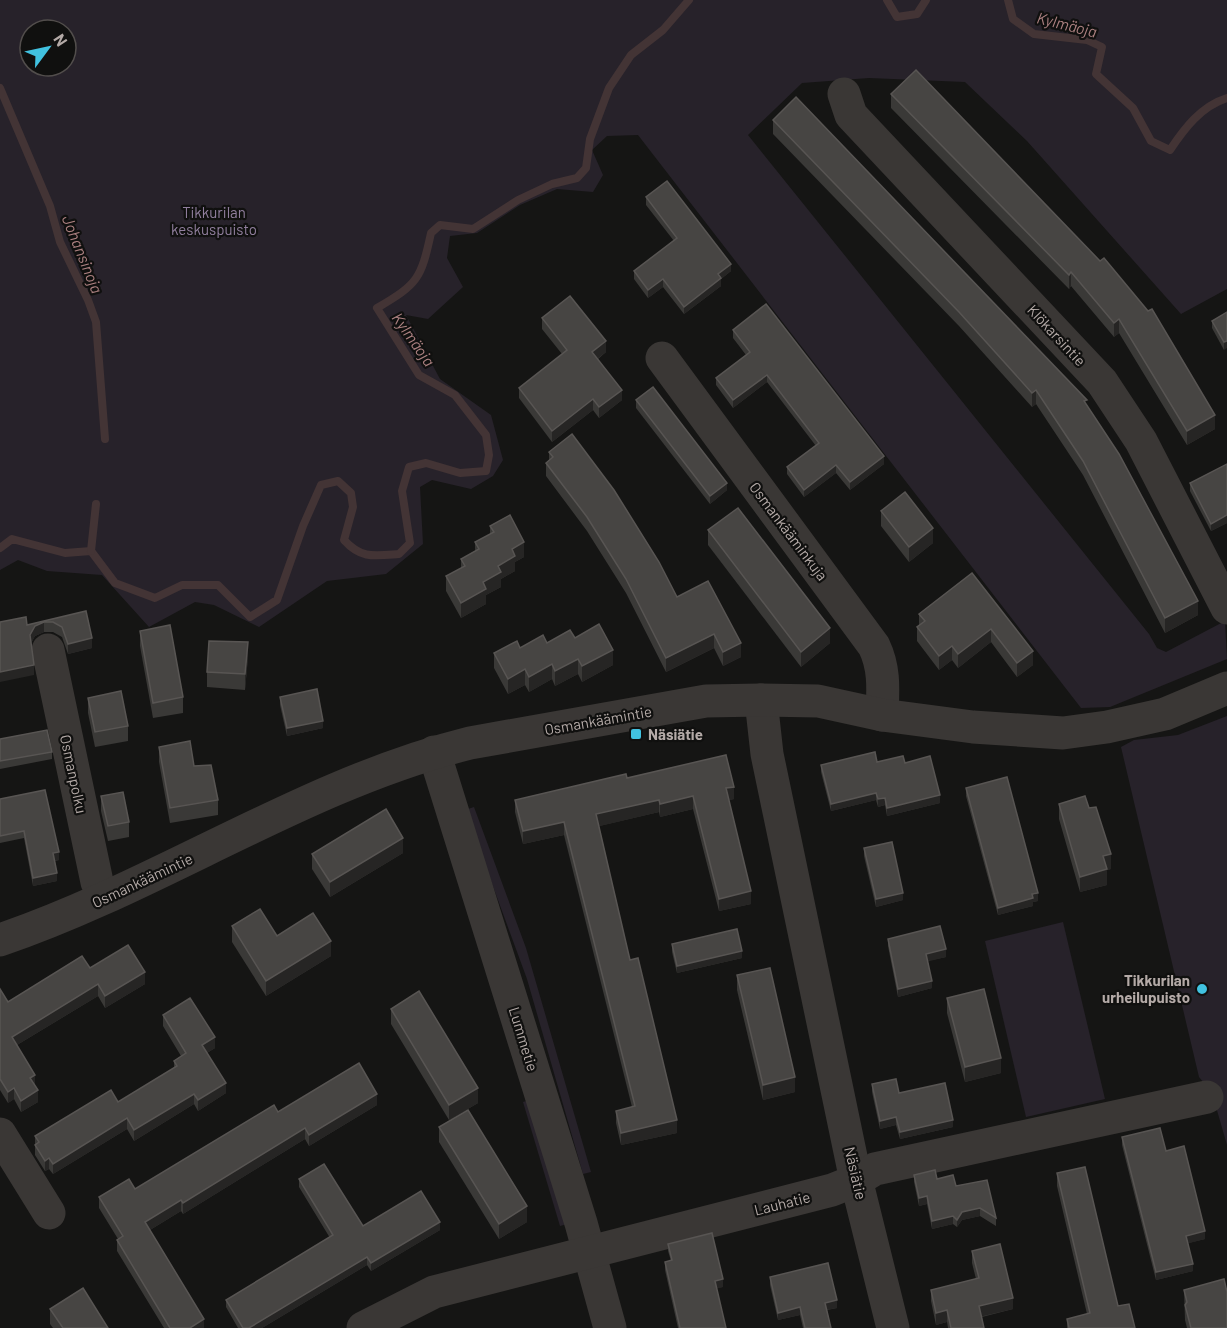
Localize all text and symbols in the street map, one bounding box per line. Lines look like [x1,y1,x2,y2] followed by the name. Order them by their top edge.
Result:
[1035,7,1099,41] water label: Kylmäoja
[18,18,78,78] north arrow
[50,30,72,49] text: N
[171,203,257,238] park label: Tikkurilan keskuspuisto
[59,212,107,296] water label: Johansinoja
[1024,301,1090,369] street label: Klökarsintie
[389,308,439,370] water label: Kylmäoja
[746,478,832,584] street label: Osmankääminkuja
[543,702,653,738] street label: Osmankäämintie
[648,725,703,743] place label: Näsiätie
[629,727,643,741] marker: Näsiätie
[57,733,91,815] street label: Osmanpolku
[89,849,195,911] street label: Osmankäämintie
[1102,971,1190,1006] place label: Tikkurilan urheilupuisto
[1195,982,1209,996] marker: Tikkurilan urheilupuisto
[506,1005,542,1073] street label: Lummetie
[841,1145,871,1201] street label: Näsiätie
[752,1187,812,1219] street label: Lauhatie

